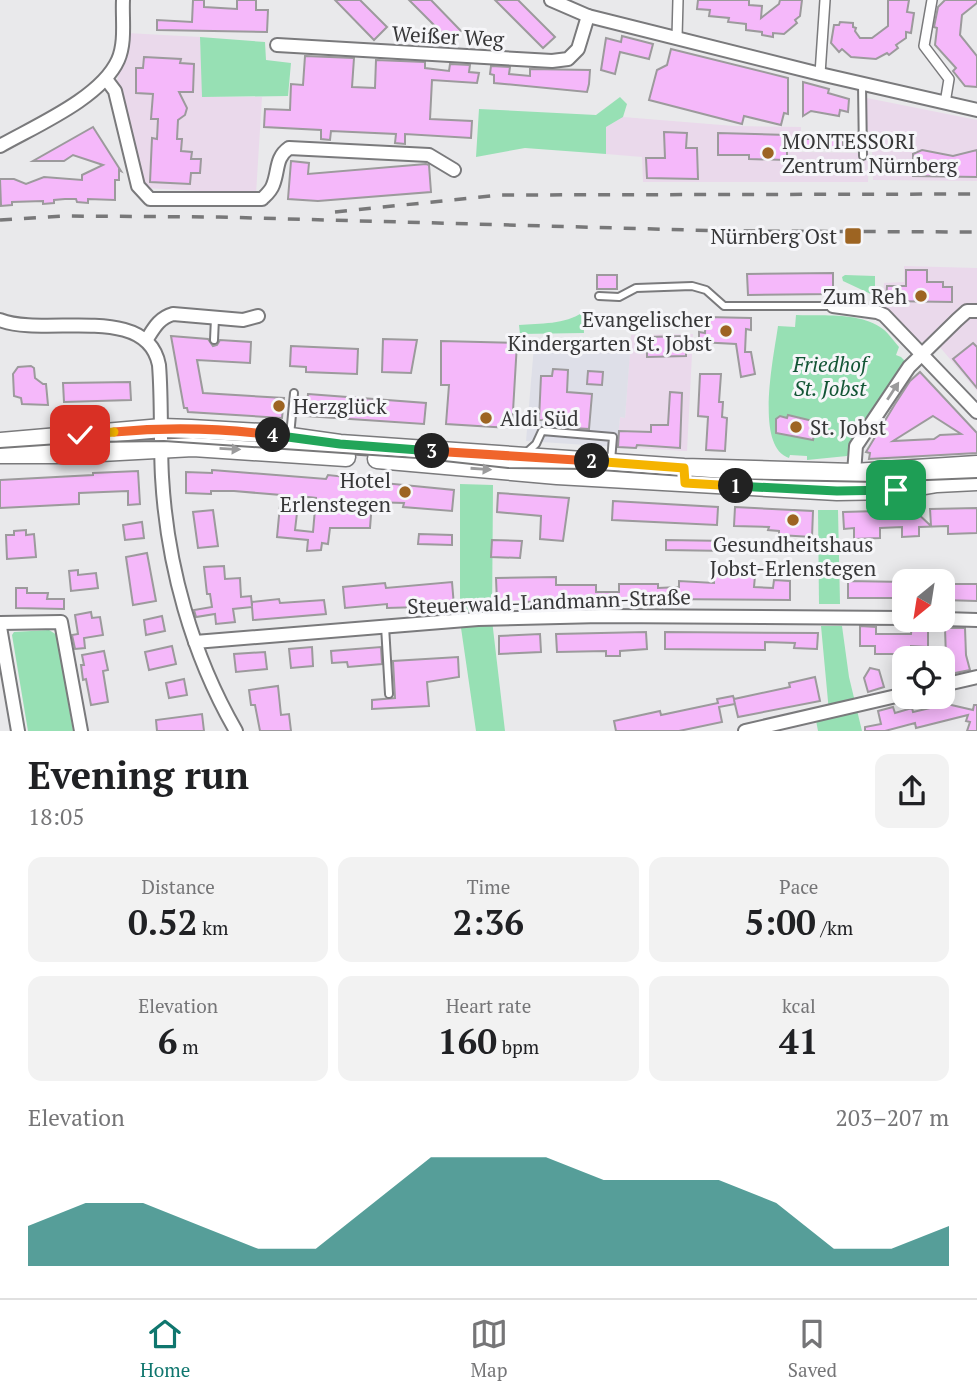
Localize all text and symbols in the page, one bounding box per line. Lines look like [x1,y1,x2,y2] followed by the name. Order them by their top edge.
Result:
[391,19,506,53] street label: Weißer Weg
[782,127,959,179] place label: MONTESSORI Zentrum Nürnberg
[760,145,776,161] marker: MONTESSORI Zentrum Nürnberg
[710,222,837,250] place label: Nürnberg Ost
[843,226,863,246] marker: Nürnberg Ost
[823,282,907,310] place label: Zum Reh
[913,288,929,304] marker: Zum Reh
[507,305,712,357] place label: Evangelischer Kindergarten St. Jobst
[718,323,734,339] marker: Evangelischer Kindergarten St. Jobst
[792,350,871,402] park label: Friedhof St. Jobst
[887,382,900,401] one-way arrow
[293,392,387,420] place label: Herzglück
[271,398,287,414] marker: Herzglück
[500,404,579,432] place label: Aldi Süd
[50,405,110,465] pin
[478,410,494,426] marker: Aldi Süd
[810,413,886,441] place label: St. Jobst
[61,416,99,454] icon: check
[256,418,290,452] pin: 4
[788,419,804,435] marker: St. Jobst
[267,422,278,447] text: 4
[414,434,450,468] pin: 3
[426,438,437,463] text: 3
[219,444,241,455] one-way arrow
[574,444,610,478] pin: 2
[586,448,597,473] text: 2
[866,460,926,520] pin
[470,464,492,475] one-way arrow
[280,466,392,518] place label: Hotel Erlenstegen
[718,468,754,504] pin: 1
[877,471,915,509] icon: arrive
[730,473,741,498] text: 1
[397,484,413,500] marker: Hotel Erlenstegen
[785,512,801,528] marker: Gesundheitshaus Jobst-Erlenstegen
[710,530,877,582] place label: Gesundheitshaus Jobst-Erlenstegen
[892,569,956,632] north arrow
[892,569,955,709] map controls
[407,582,691,620] street label: Steuerwald-Landmann-Straße
[892,646,955,709] button: locate
[28,750,249,800] text: Evening run
[875,754,949,828] button: share
[28,801,85,832] text: 18:05
[141,874,215,899] text: Distance
[467,874,510,899] text: Time
[779,874,818,899] text: Pace
[128,899,198,945] text: 0.52
[453,899,524,945] text: 2:36
[744,899,816,945] text: 5:00
[198,915,228,940] text: km
[816,915,853,940] text: /km
[138,993,218,1018] text: Elevation
[446,993,531,1018] text: Heart rate
[782,993,816,1018] text: kcal
[158,1018,178,1064] text: 6
[438,1018,497,1064] text: 160
[779,1018,819,1064] text: 41
[178,1034,199,1059] text: m
[497,1034,539,1059] text: bpm
[28,1102,125,1133] text: Elevation
[836,1102,949,1133] text: 203–207 m
[140,1315,190,1382] tab: Home
[470,1315,508,1382] tab: Map
[788,1315,837,1382] tab: Saved

